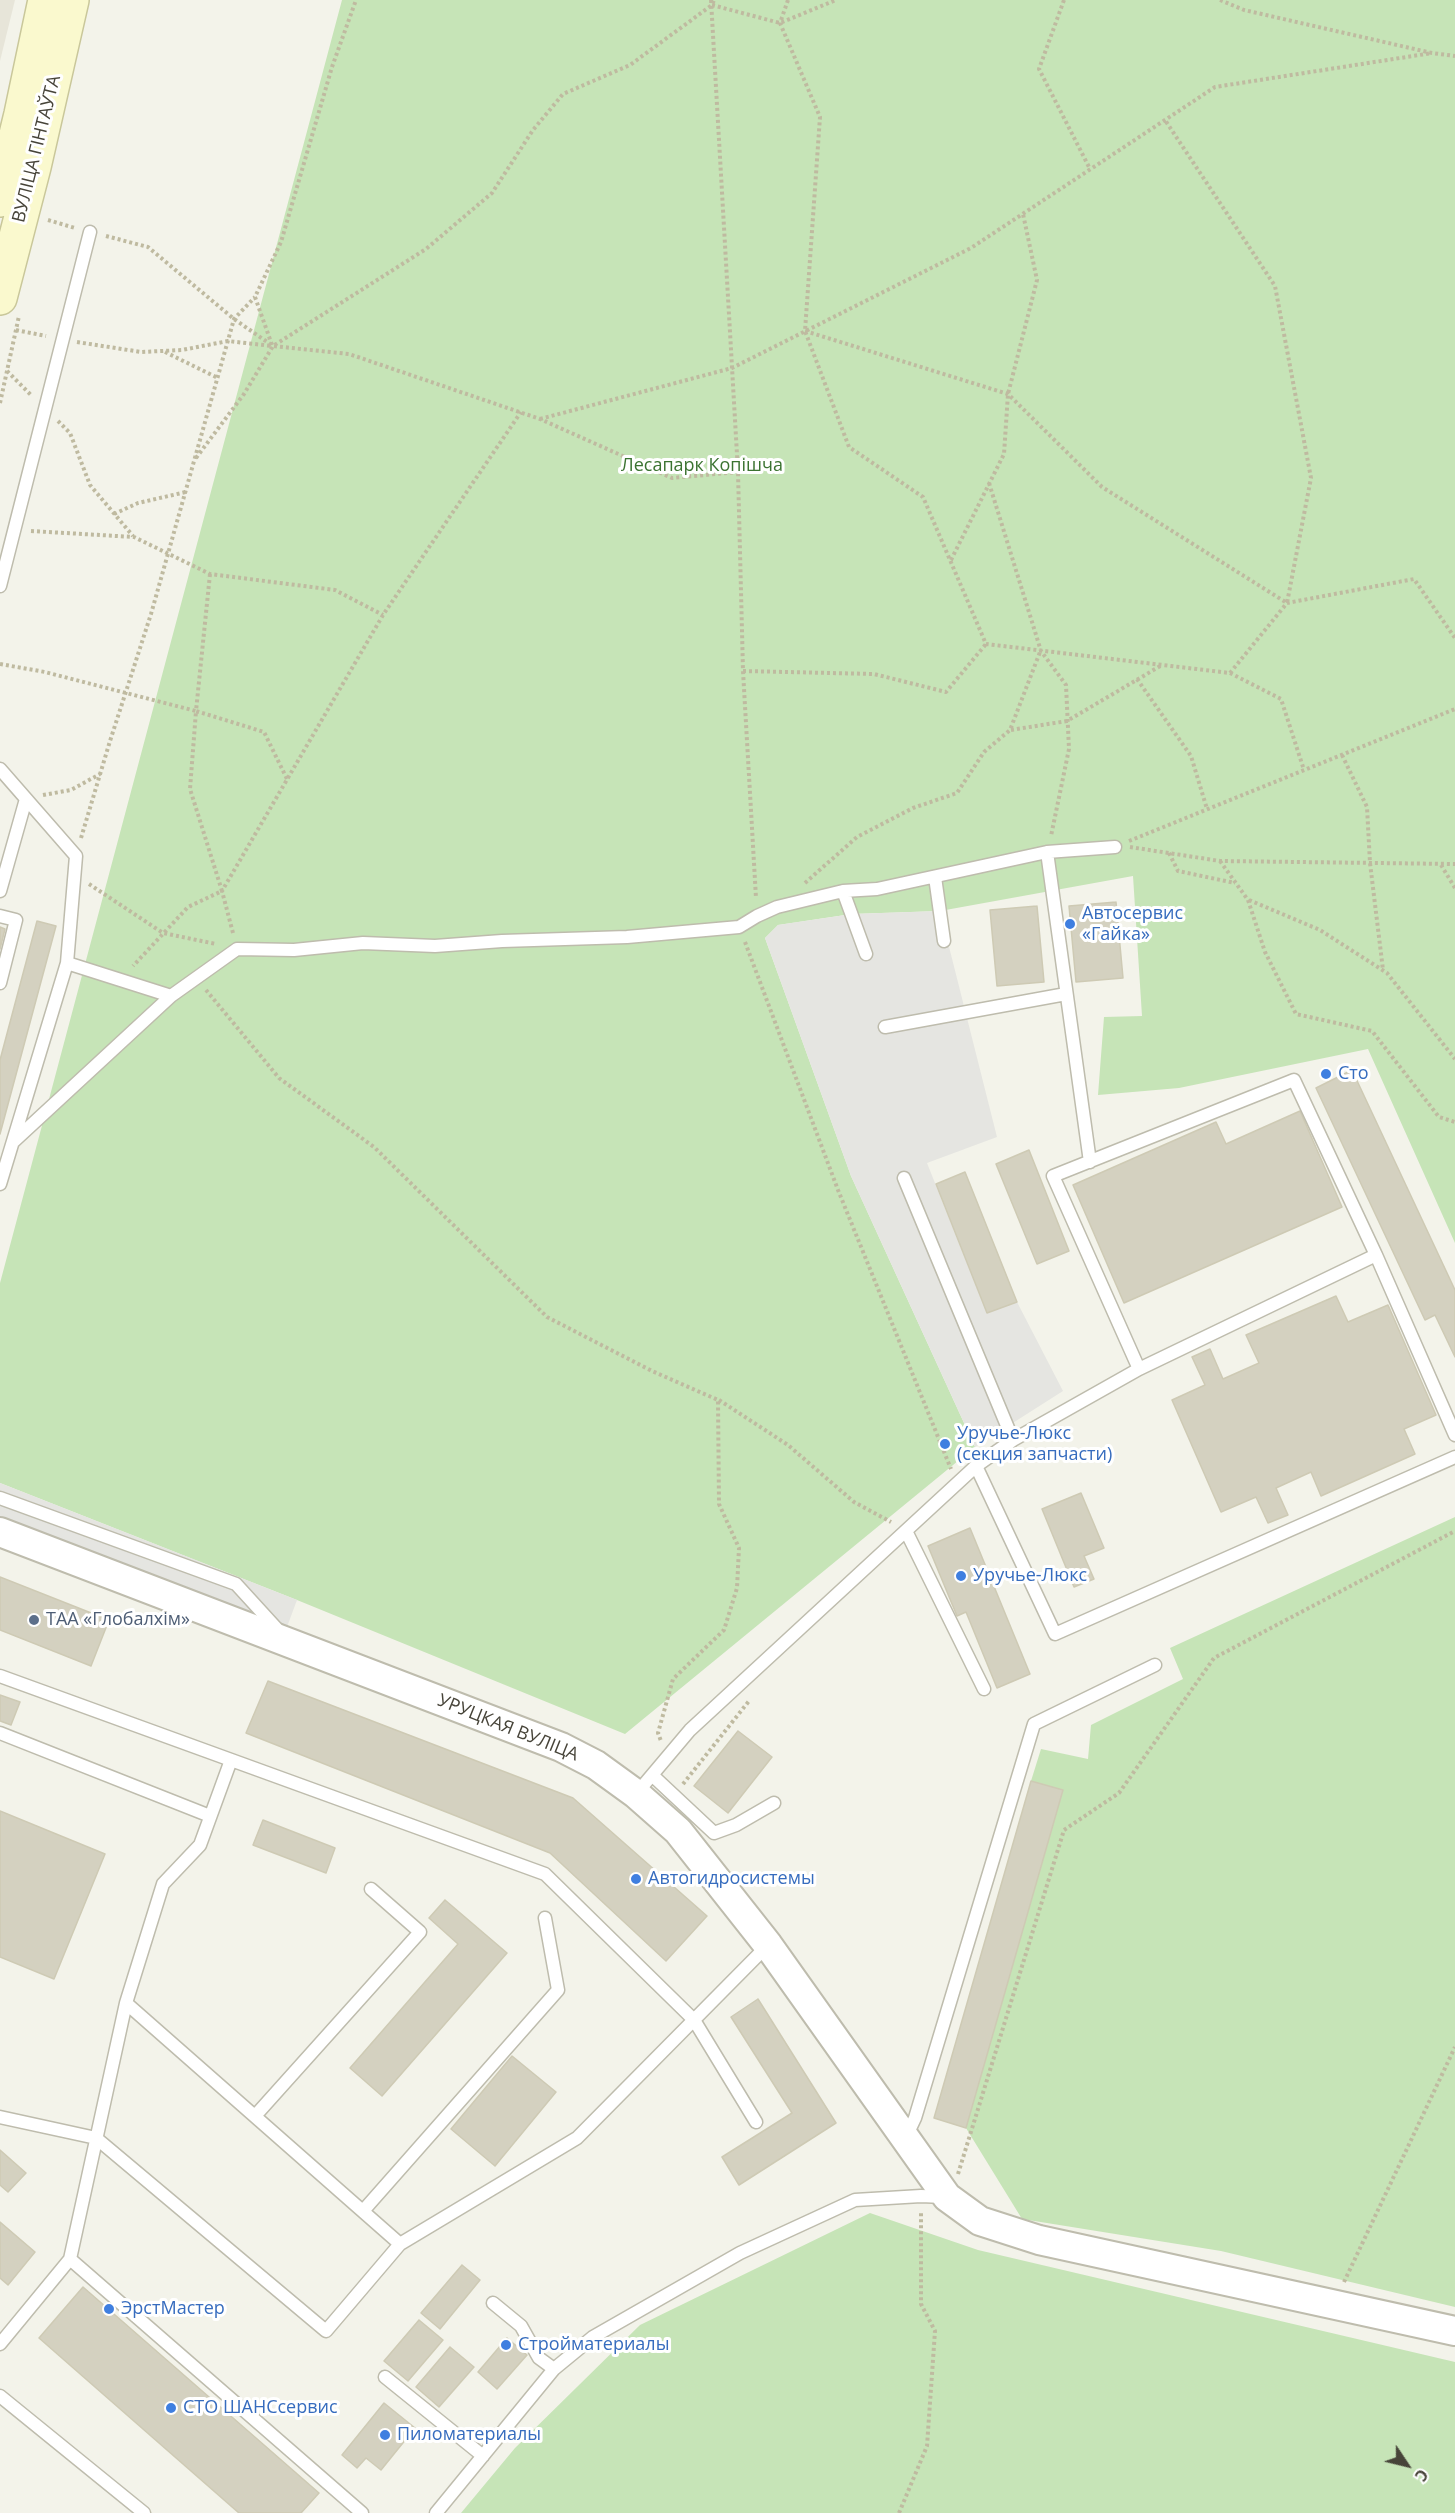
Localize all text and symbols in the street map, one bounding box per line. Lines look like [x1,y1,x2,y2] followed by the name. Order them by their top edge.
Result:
[8,73,66,225] street label: ВУЛІЦА ГІНТАЎТА
[621,455,783,477] park label: Лесапарк Копішча
[1082,903,1183,946] place label: Автосервис «Гайка»
[1063,917,1077,931] marker: Автосервис «Гайка»
[1338,1063,1369,1085] place label: Сто
[1319,1067,1333,1081] marker: Сто
[957,1423,1112,1466] place label: Уручье-Люкс (секция запчасти)
[938,1437,952,1451] marker: Уручье-Люкс (секция запчасти)
[973,1565,1087,1587] place label: Уручье-Люкс
[954,1569,968,1583] marker: Уручье-Люкс
[46,1609,190,1631] place label: ТАА «Глобалхім»
[27,1613,41,1627] marker: ТАА «Глобалхім»
[434,1690,582,1766] street label: УРУЦКАЯ ВУЛІЦА
[648,1868,815,1890] place label: Автогидросистемы
[629,1872,643,1886] marker: Автогидросистемы
[121,2298,225,2320] place label: ЭрстМастер
[102,2302,116,2316] marker: ЭрстМастер
[518,2334,669,2356] place label: Стройматериалы
[499,2338,513,2352] marker: Стройматериалы
[183,2397,338,2419] place label: СТО ШАНСсервис
[164,2401,178,2415] marker: СТО ШАНСсервис
[397,2424,541,2446] place label: Пиломатериалы
[378,2428,392,2442] marker: Пиломатериалы
[1377,2435,1437,2495] north arrow
[1410,2465,1434,2486] text: С

